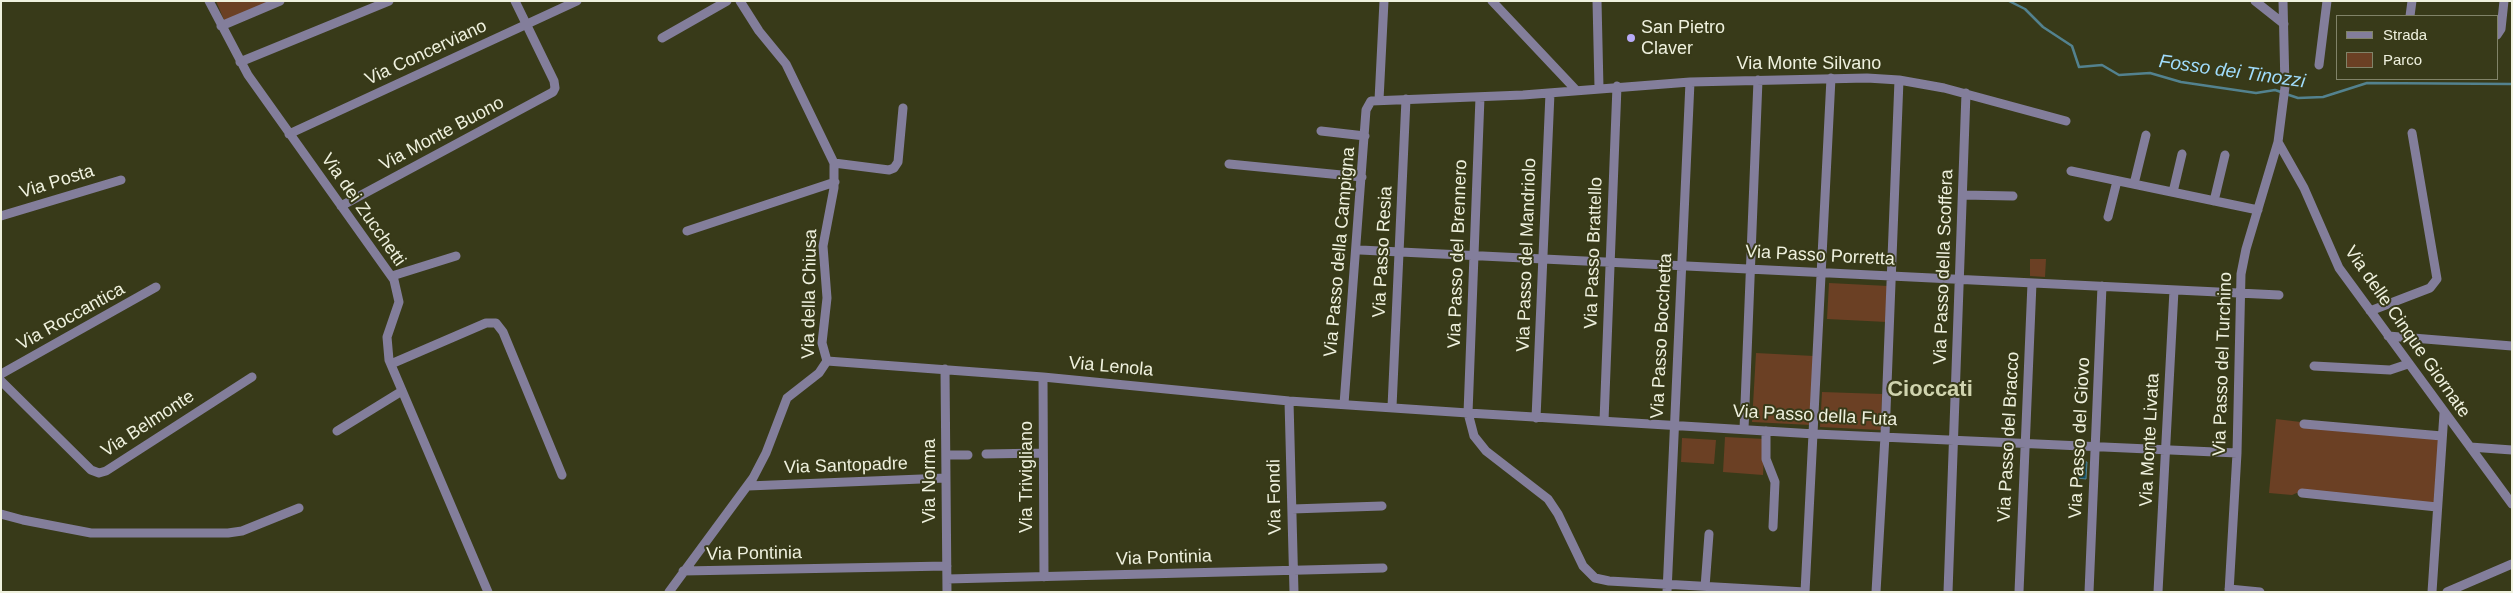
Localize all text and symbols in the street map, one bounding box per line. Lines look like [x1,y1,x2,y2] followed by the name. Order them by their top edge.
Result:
[362,15,490,91] street label: Via Concerviano
[2336,15,2498,80] legend
[1641,17,1725,59] place label: San Pietro Claver
[2383,26,2427,43] text: Strada
[1625,32,1637,44] marker: San Pietro Claver
[2157,50,2307,94] water label: Fosso dei Tinozzi
[2383,51,2422,68] text: Parco
[1737,53,1881,75] street label: Via Monte Silvano
[376,92,508,176] street label: Via Monte Buono
[1320,146,1360,358] street label: Via Passo della Campigna
[316,149,410,271] street label: Via dei Zucchetti
[1513,158,1541,352] street label: Via Passo del Mandriolo
[1444,159,1472,349] street label: Via Passo del Brennero
[17,160,97,204] street label: Via Posta
[1930,169,1958,365] street label: Via Passo della Scoffera
[1581,177,1607,329] street label: Via Passo Brattello
[1369,186,1397,318] street label: Via Passo Resia
[798,229,822,359] street label: Via della Chiusa
[1745,241,1895,271] street label: Via Passo Porretta
[2339,242,2475,422] street label: Via delle Cinque Giornate
[1647,253,1677,419] street label: Via Passo Bocchetta
[2209,272,2237,456] street label: Via Passo del Turchino
[13,279,129,355] street label: Via Roccantica
[1994,351,2024,523] street label: Via Passo del Bracco
[1068,353,1154,381] street label: Via Lenola
[2065,357,2095,519] street label: Via Passo del Giovo
[2136,373,2164,507] street label: Via Monte Livata
[1887,377,1973,403] district label: Cioccati
[97,386,199,462] street label: Via Belmonte
[1732,401,1898,431] street label: Via Passo della Futa
[1016,421,1038,533] street label: Via Trivigliano
[919,439,941,523] street label: Via Norma
[784,453,908,479] street label: Via Santopadre
[1264,459,1286,535] street label: Via Fondi
[706,542,802,566] street label: Via Pontinia
[1116,546,1212,570] street label: Via Pontinia

